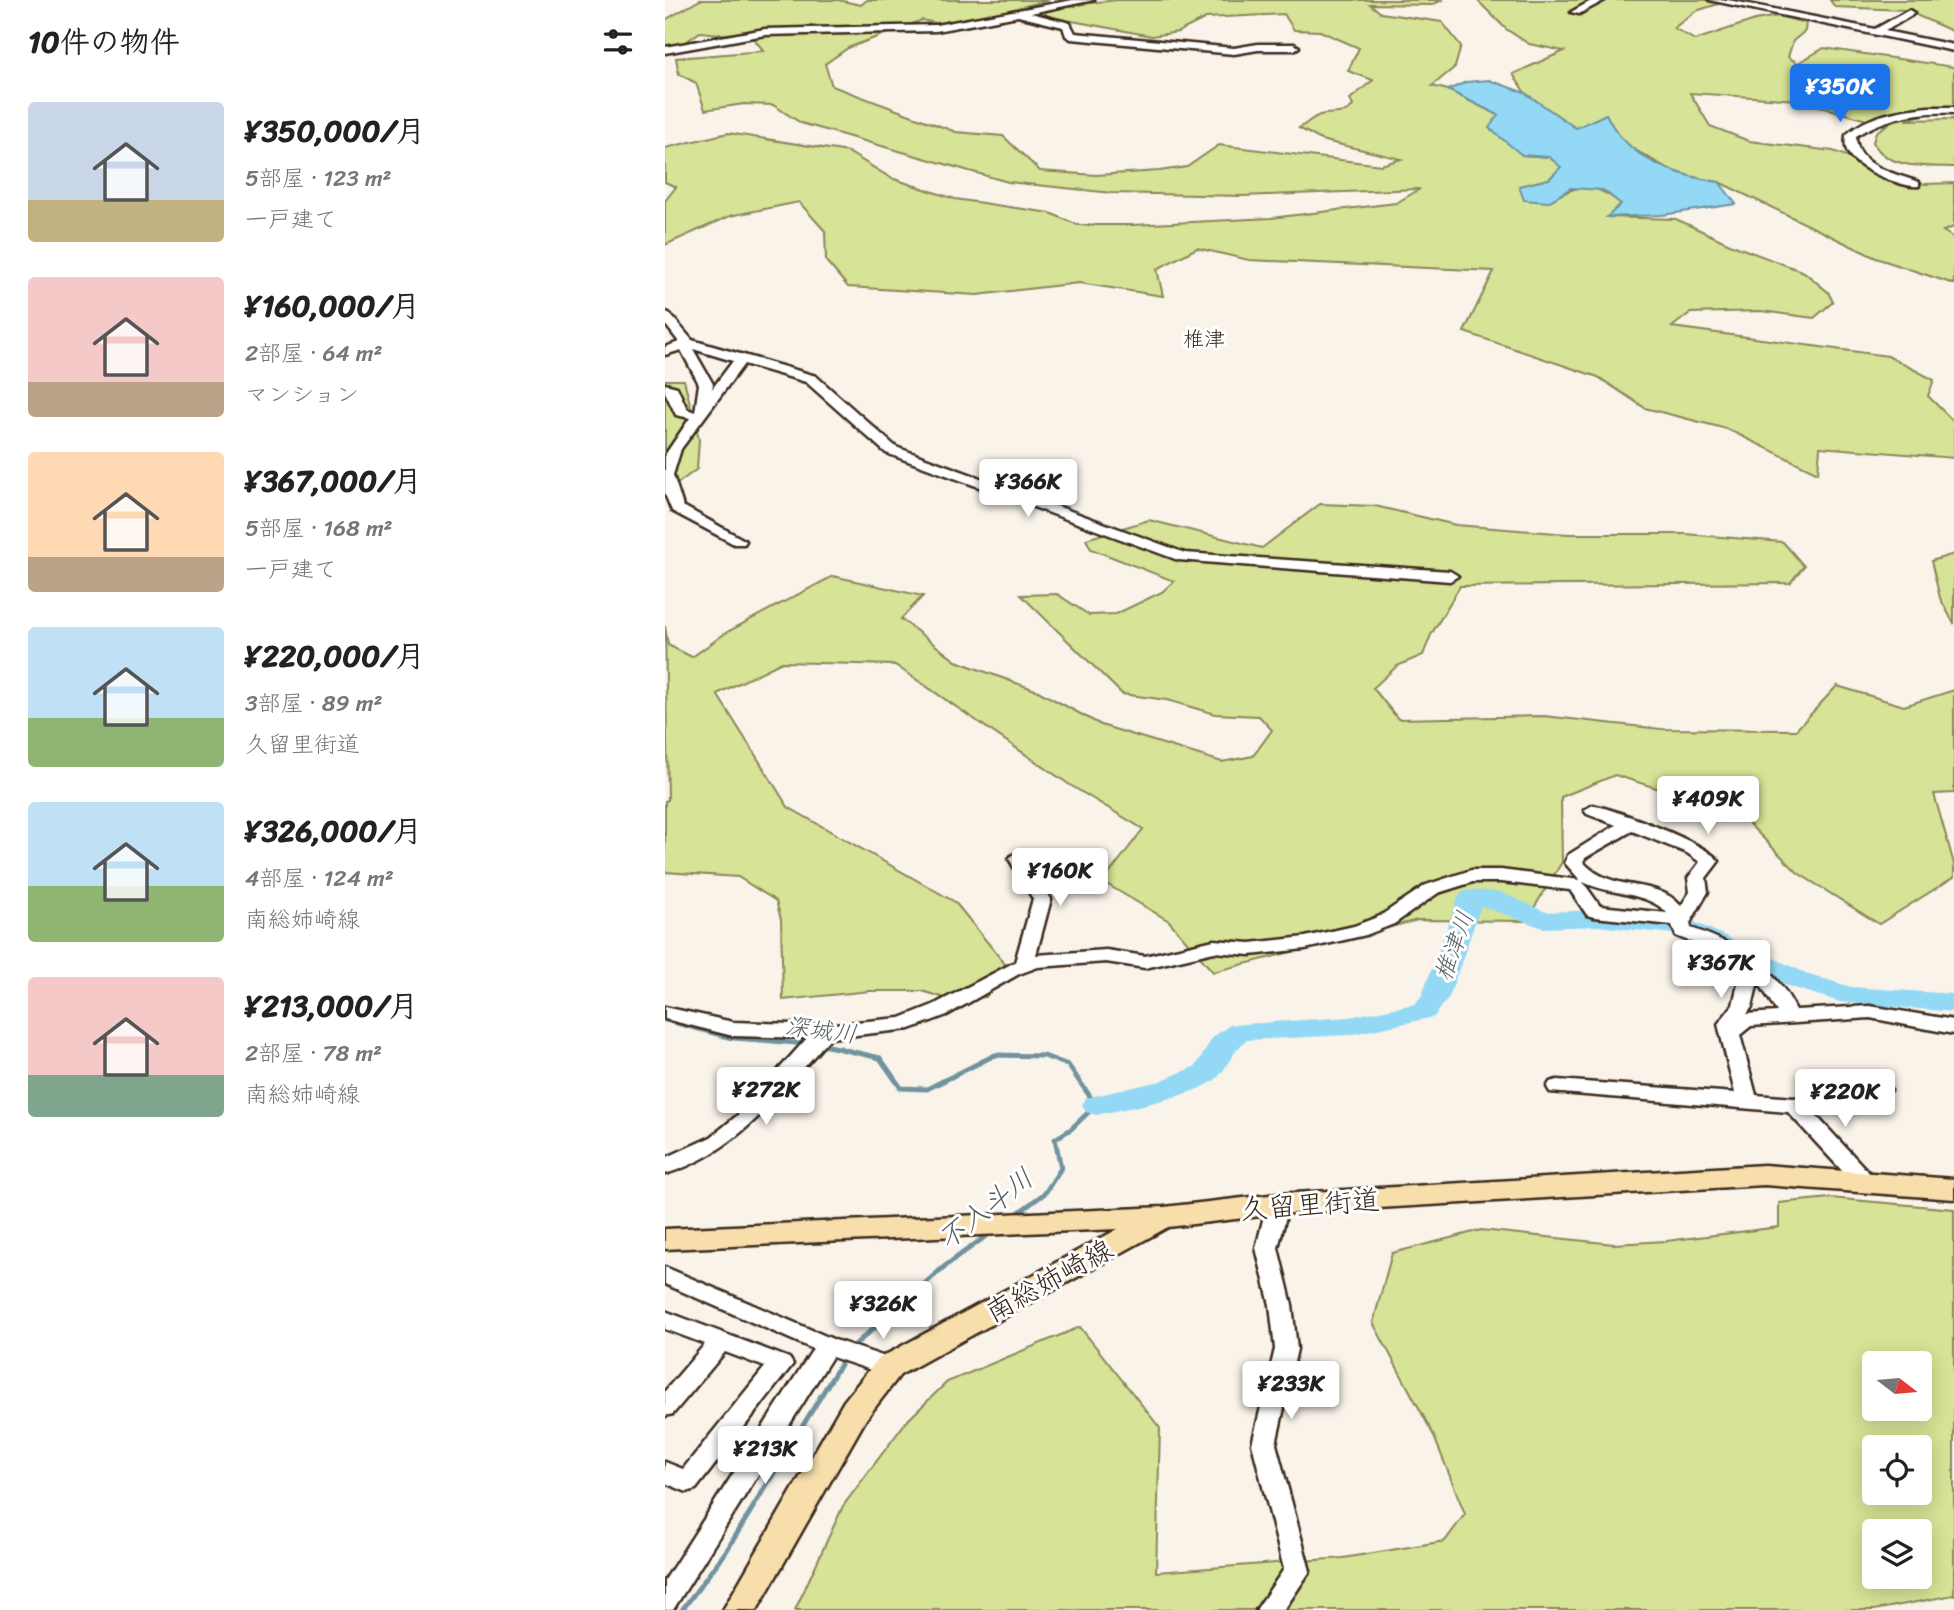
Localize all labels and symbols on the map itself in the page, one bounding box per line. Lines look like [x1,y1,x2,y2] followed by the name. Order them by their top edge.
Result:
[1791,64,1889,124] pin: ¥350K
[1183,320,1225,358] district label: 椎津
[979,460,1077,519] pin: ¥366K
[1659,776,1757,836] pin: ¥409K
[1011,848,1109,908] pin: ¥160K
[1422,905,1486,987] water label: 椎津川
[1672,940,1770,1000] pin: ¥367K
[783,1005,859,1055] water label: 深城川
[717,1068,815,1127] pin: ¥272K
[1796,1070,1894,1129] pin: ¥220K
[926,1155,1045,1262] water label: 不入斗川
[1238,1175,1382,1234] street label: 久留里街道
[976,1225,1122,1336] street label: 南総姉崎線
[834,1282,932,1341] pin: ¥326K
[1862,1351,1932,1421] north arrow
[1242,1362,1340,1421] pin: ¥233K
[716,1426,814,1486] pin: ¥213K

